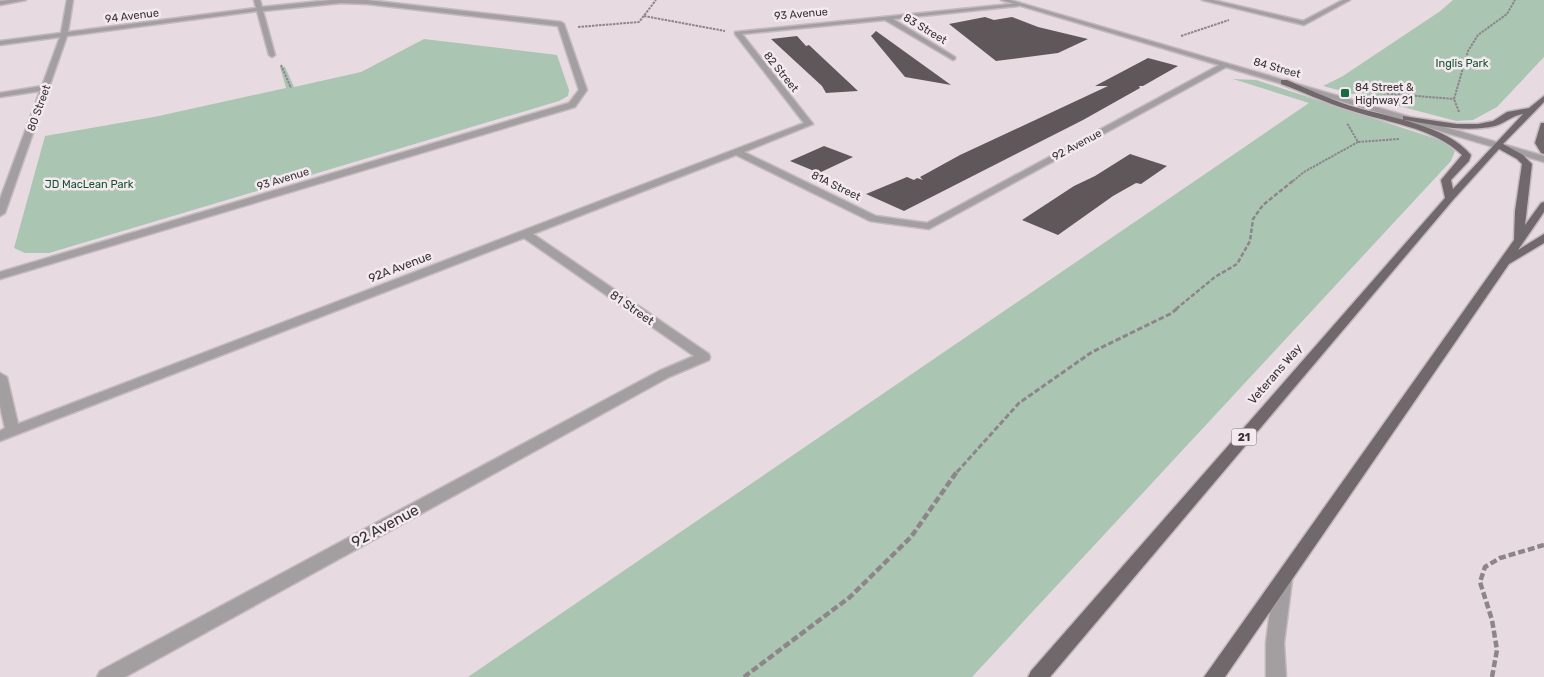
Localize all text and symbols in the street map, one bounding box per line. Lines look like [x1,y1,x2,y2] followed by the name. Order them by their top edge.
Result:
[774,5,828,23] street label: 93 Avenue
[104,6,160,26] street label: 94 Avenue
[901,11,950,47] street label: 83 Street
[761,49,802,95] street label: 82 Street
[1252,55,1303,81] street label: 84 Street
[1436,57,1489,70] park label: Inglis Park
[1355,81,1414,107] place label: 84 Street & Highway 21
[25,82,54,133] street label: 80 Street
[1339,87,1351,99] marker: 84 Street & Highway 21
[1050,127,1104,163] street label: 92 Avenue
[255,165,311,193] street label: 93 Avenue
[809,168,863,204] street label: 81A Street
[45,178,134,191] park label: JD MacLean Park
[366,248,434,285] street label: 92A Avenue
[607,288,657,328] street label: 81 Street
[1245,341,1305,407] street label: Veterans Way
[1232,428,1256,446] road number: 21
[348,501,422,551] street label: 92 Avenue

